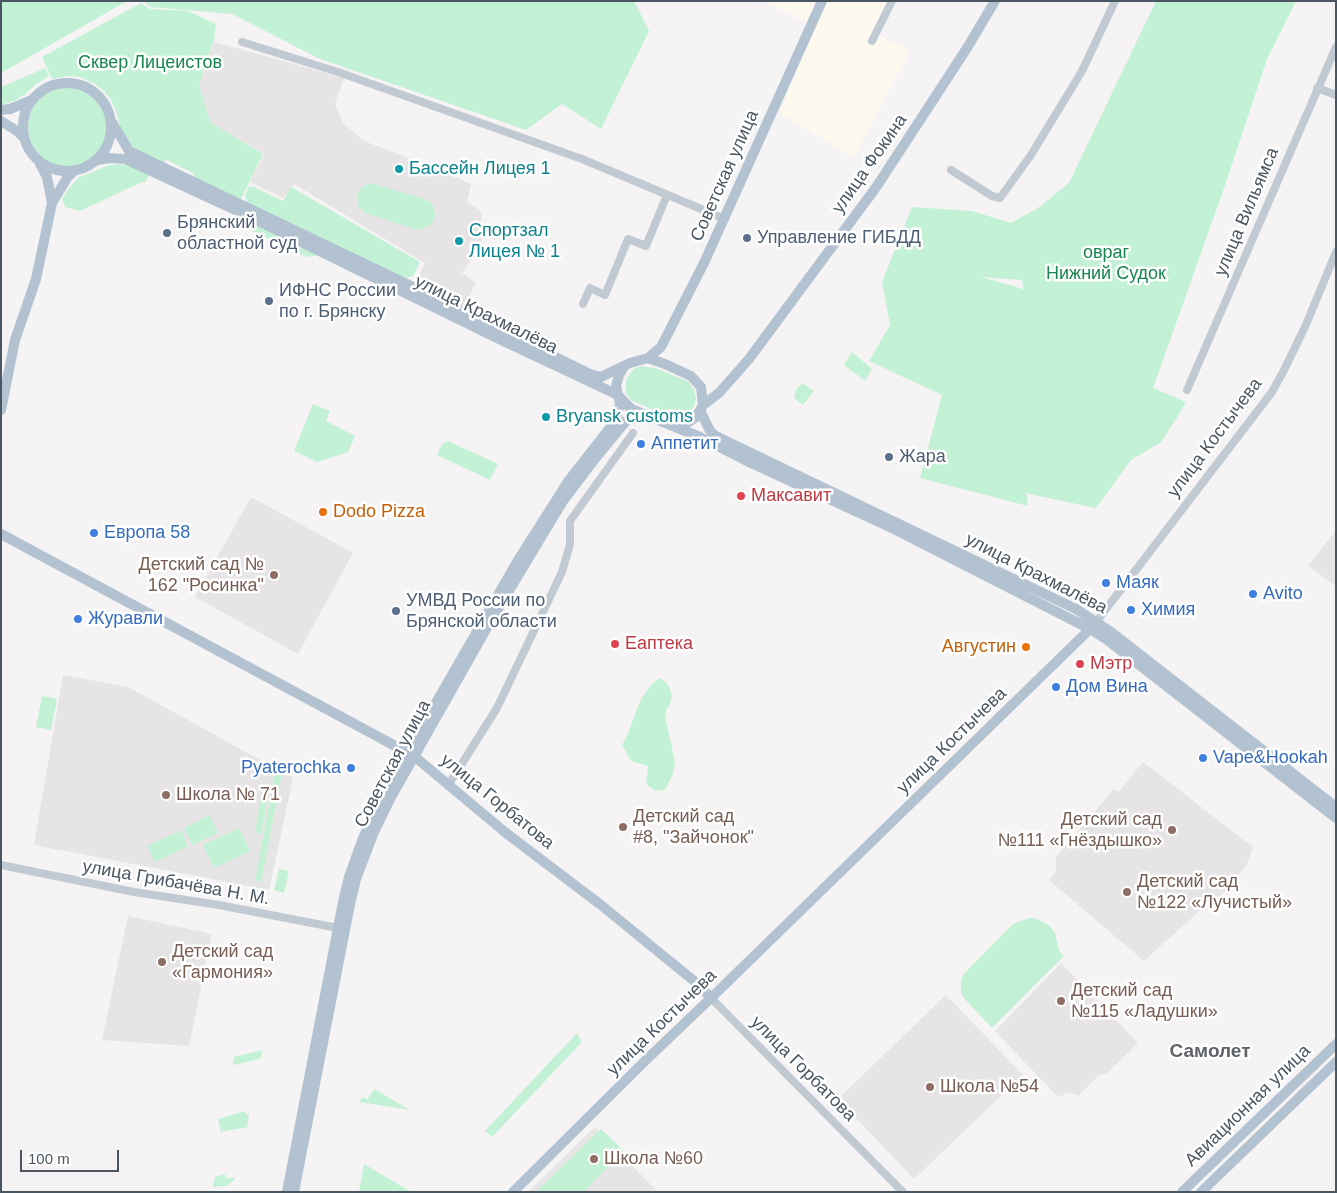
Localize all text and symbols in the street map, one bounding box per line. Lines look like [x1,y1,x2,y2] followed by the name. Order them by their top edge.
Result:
[78,52,222,74] park label: Сквер Лицеистов
[686,107,764,245] street label: Советская улица
[828,110,912,218] street label: улица Фокина
[1210,144,1284,280] street label: улица Вильямса
[409,158,551,180] place label: Бассейн Лицея 1
[393,163,405,175] marker: Бассейн Лицея 1
[177,212,297,254] place label: Брянский областной суд
[469,220,560,262] place label: Спортзал Лицея № 1
[161,227,173,239] marker: Брянский областной суд
[757,227,921,249] place label: Управление ГИБДД
[741,232,753,244] marker: Управление ГИБДД
[453,235,465,247] marker: Спортзал Лицея № 1
[1046,242,1166,284] park label: овраг Нижний Судок
[411,271,561,359] street label: улица Крахмалёва
[279,280,396,322] place label: ИФНС России по г. Брянску
[263,295,275,307] marker: ИФНС России по г. Брянску
[1163,374,1267,502] street label: улица Костычева
[556,406,693,428] place label: Bryansk customs
[540,411,552,423] marker: Bryansk customs
[651,433,718,455] place label: Аппетит
[635,438,647,450] marker: Аппетит
[899,446,946,468] place label: Жара
[883,451,895,463] marker: Жара
[751,485,831,507] place label: Максавит
[735,490,747,502] marker: Максавит
[333,501,425,523] place label: Dodo Pizza
[317,506,329,518] marker: Dodo Pizza
[104,522,190,544] place label: Европа 58
[88,527,100,539] marker: Европа 58
[961,529,1111,619] street label: улица Крахмалёва
[139,554,264,596] place label: Детский сад № 162 "Росинка"
[268,569,280,581] marker: Детский сад № 162 "Росинка"
[1116,572,1159,594] place label: Маяк
[1100,577,1112,589] marker: Маяк
[1263,583,1303,605] place label: Avito
[1247,588,1259,600] marker: Avito
[406,590,557,632] place label: УМВД России по Брянской области
[1141,599,1195,621] place label: Химия
[1125,604,1137,616] marker: Химия
[390,605,402,617] marker: УМВД России по Брянской области
[88,608,163,630] place label: Журавли
[72,613,84,625] marker: Журавли
[625,633,693,655] place label: Еаптека
[942,636,1016,658] place label: Августин
[609,638,621,650] marker: Еаптека
[1020,641,1032,653] marker: Августин
[1090,653,1132,675] place label: Мэтр
[1074,658,1086,670] marker: Мэтр
[1066,676,1148,698] place label: Дом Вина
[1050,681,1062,693] marker: Дом Вина
[893,683,1011,799] street label: улица Костычева
[350,697,436,831] street label: Советская улица
[1213,747,1328,769] place label: Vape&Hookah
[436,750,558,854] street label: улица Горбатова
[1197,752,1209,764] marker: Vape&Hookah
[241,757,341,779] place label: Pyaterochka
[345,762,357,774] marker: Pyaterochka
[176,784,280,806] place label: Школа № 71
[160,789,172,801] marker: Школа № 71
[633,806,754,849] place label: Детский сад #8, "Зайчонок"
[998,809,1162,852] place label: Детский сад №111 «Гнёздышко»
[617,821,629,833] marker: Детский сад #8, "Зайчонок"
[1166,824,1178,836] marker: Детский сад №111 «Гнёздышко»
[81,856,271,910] street label: улица Грибачёва Н. М.
[1137,871,1292,914] place label: Детский сад №122 «Лучистый»
[1121,886,1133,898] marker: Детский сад №122 «Лучистый»
[172,941,273,984] place label: Детский сад «Гармония»
[156,956,168,968] marker: Детский сад «Гармония»
[603,965,721,1081] street label: улица Костычева
[1071,980,1218,1022] place label: Детский сад №115 «Ладушки»
[1055,995,1067,1007] marker: Детский сад №115 «Ладушки»
[746,1012,860,1126] street label: улица Горбатова
[1170,1041,1250,1063] district label: Самолет
[1181,1041,1315,1171] street label: Авиационная улица
[940,1076,1039,1098] place label: Школа №54
[924,1081,936,1093] marker: Школа №54
[22,1140,121,1172] scale bar
[604,1148,703,1170] place label: Школа №60
[28,1150,70,1167] text: 100 m
[588,1153,600,1165] marker: Школа №60

